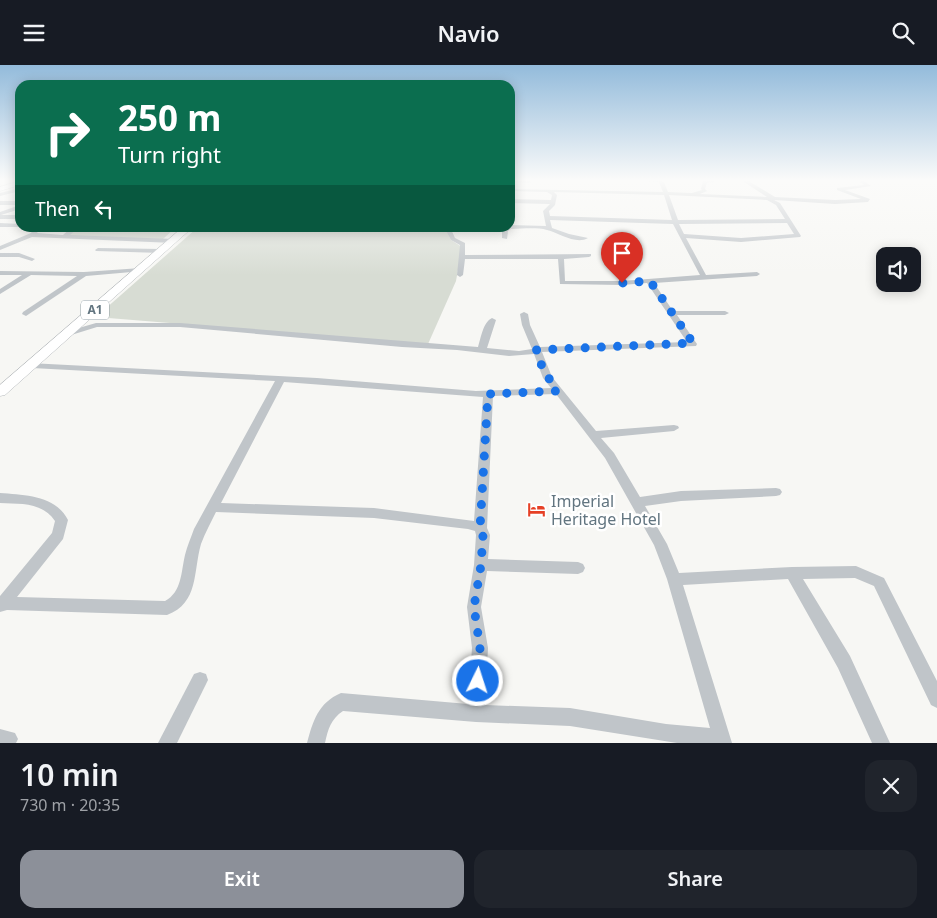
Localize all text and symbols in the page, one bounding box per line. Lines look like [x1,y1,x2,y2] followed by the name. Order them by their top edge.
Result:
[437,18,500,48] text: Navio
[20,19,48,47] icon: menu
[889,19,917,47] icon: search
[118,94,221,141] text: 250 m
[35,100,100,165] icon: right
[118,139,221,169] text: Turn right
[90,195,118,223] icon: left
[35,196,80,222] text: Then
[601,232,643,283] pin
[608,239,636,267] icon: arrive
[876,247,921,292] map controls
[876,247,921,292] button: sound
[81,301,109,319] road number: A1
[551,490,661,530] place label: Imperial Heritage Hotel
[527,500,547,520] hotel icon: Imperial Heritage Hotel
[451,654,503,706] position arrow
[20,754,119,795] text: 10 min
[865,760,917,812] button: close
[20,794,120,816] text: 730 m · 20:35
[20,850,464,908] button: Exit
[474,850,917,908] button: Share

